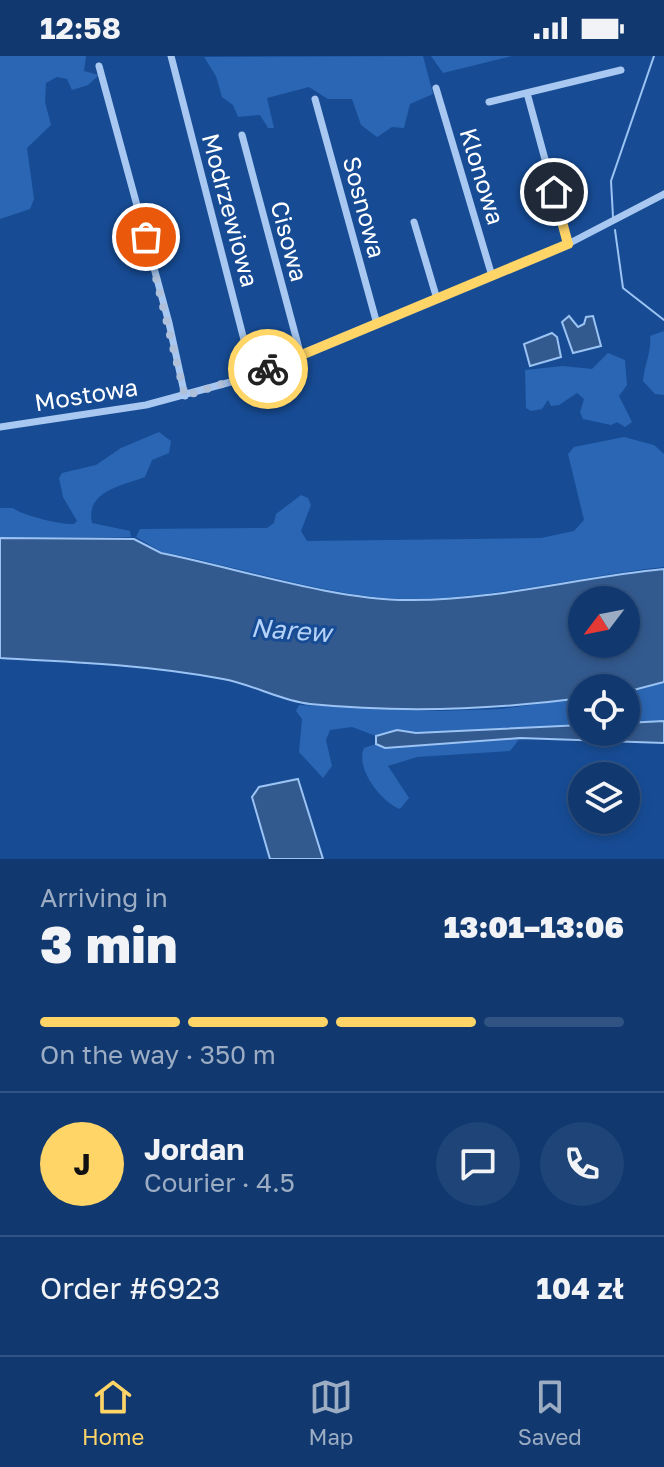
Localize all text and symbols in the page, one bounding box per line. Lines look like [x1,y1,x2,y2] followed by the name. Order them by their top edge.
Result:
[40,10,121,46] text: 12:58
[455,124,511,228] street label: Klonowa
[197,130,265,290] street label: Modrzewiowa
[338,153,392,261] street label: Sosnowa
[520,158,588,226] pin
[532,170,576,214] icon: home
[265,198,315,284] street label: Cisowa
[112,203,180,271] pin
[124,215,168,259] icon: bag
[228,329,308,409] courier
[246,347,290,391] icon: bike
[32,372,140,416] street label: Mostowa
[568,586,640,658] north arrow
[568,586,640,834] map controls
[250,612,335,648] water label: Narew
[568,674,640,746] button: locate
[568,762,640,834] button: layers
[40,882,168,913] text: Arriving in
[444,909,624,945] text: 13:01–13:06
[40,912,177,974] text: 3 min
[40,1039,276,1070] text: On the way · 350 m
[436,1122,520,1206] button: chat
[540,1122,624,1206] button: phone
[144,1131,244,1167] text: Jordan
[73,1146,91,1182] text: J
[144,1167,295,1198] text: Courier · 4.5
[40,1270,220,1306] text: Order #6923
[536,1270,624,1306] text: 104 zł
[82,1375,144,1450] tab: Home
[309,1375,353,1450] tab: Map
[518,1375,582,1450] tab: Saved

